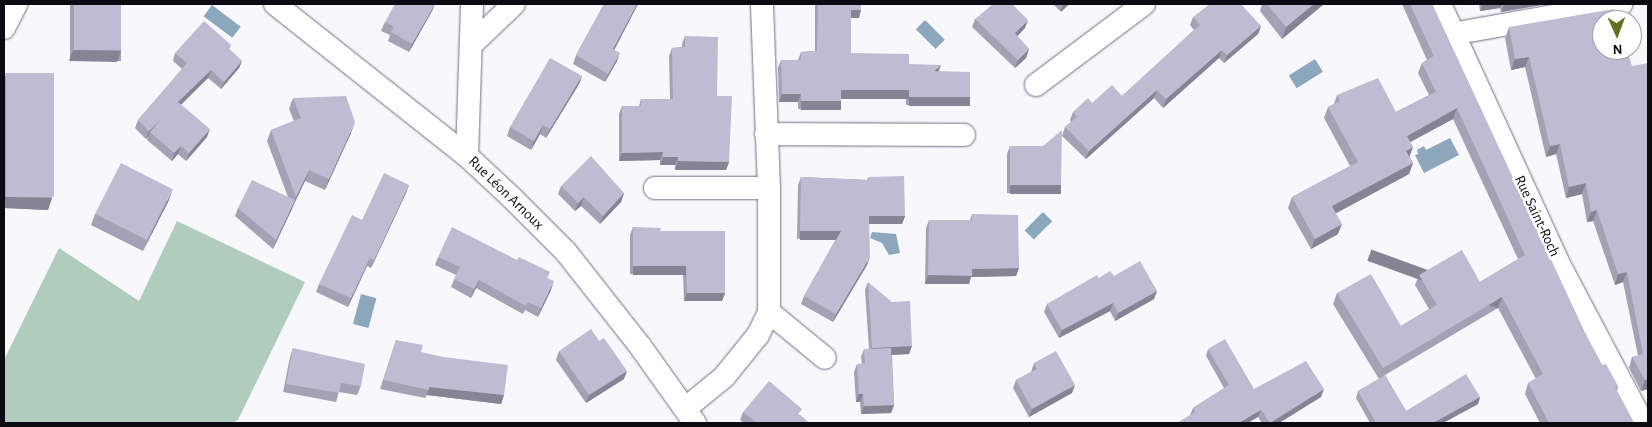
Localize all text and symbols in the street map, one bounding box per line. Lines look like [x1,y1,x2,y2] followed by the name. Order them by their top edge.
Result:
[1592,10,1642,60] north arrow
[1612,42,1623,56] text: N
[464,152,548,234] street label: Rue Léon Arnoux
[1510,173,1564,259] street label: Rue Saint-Roch

